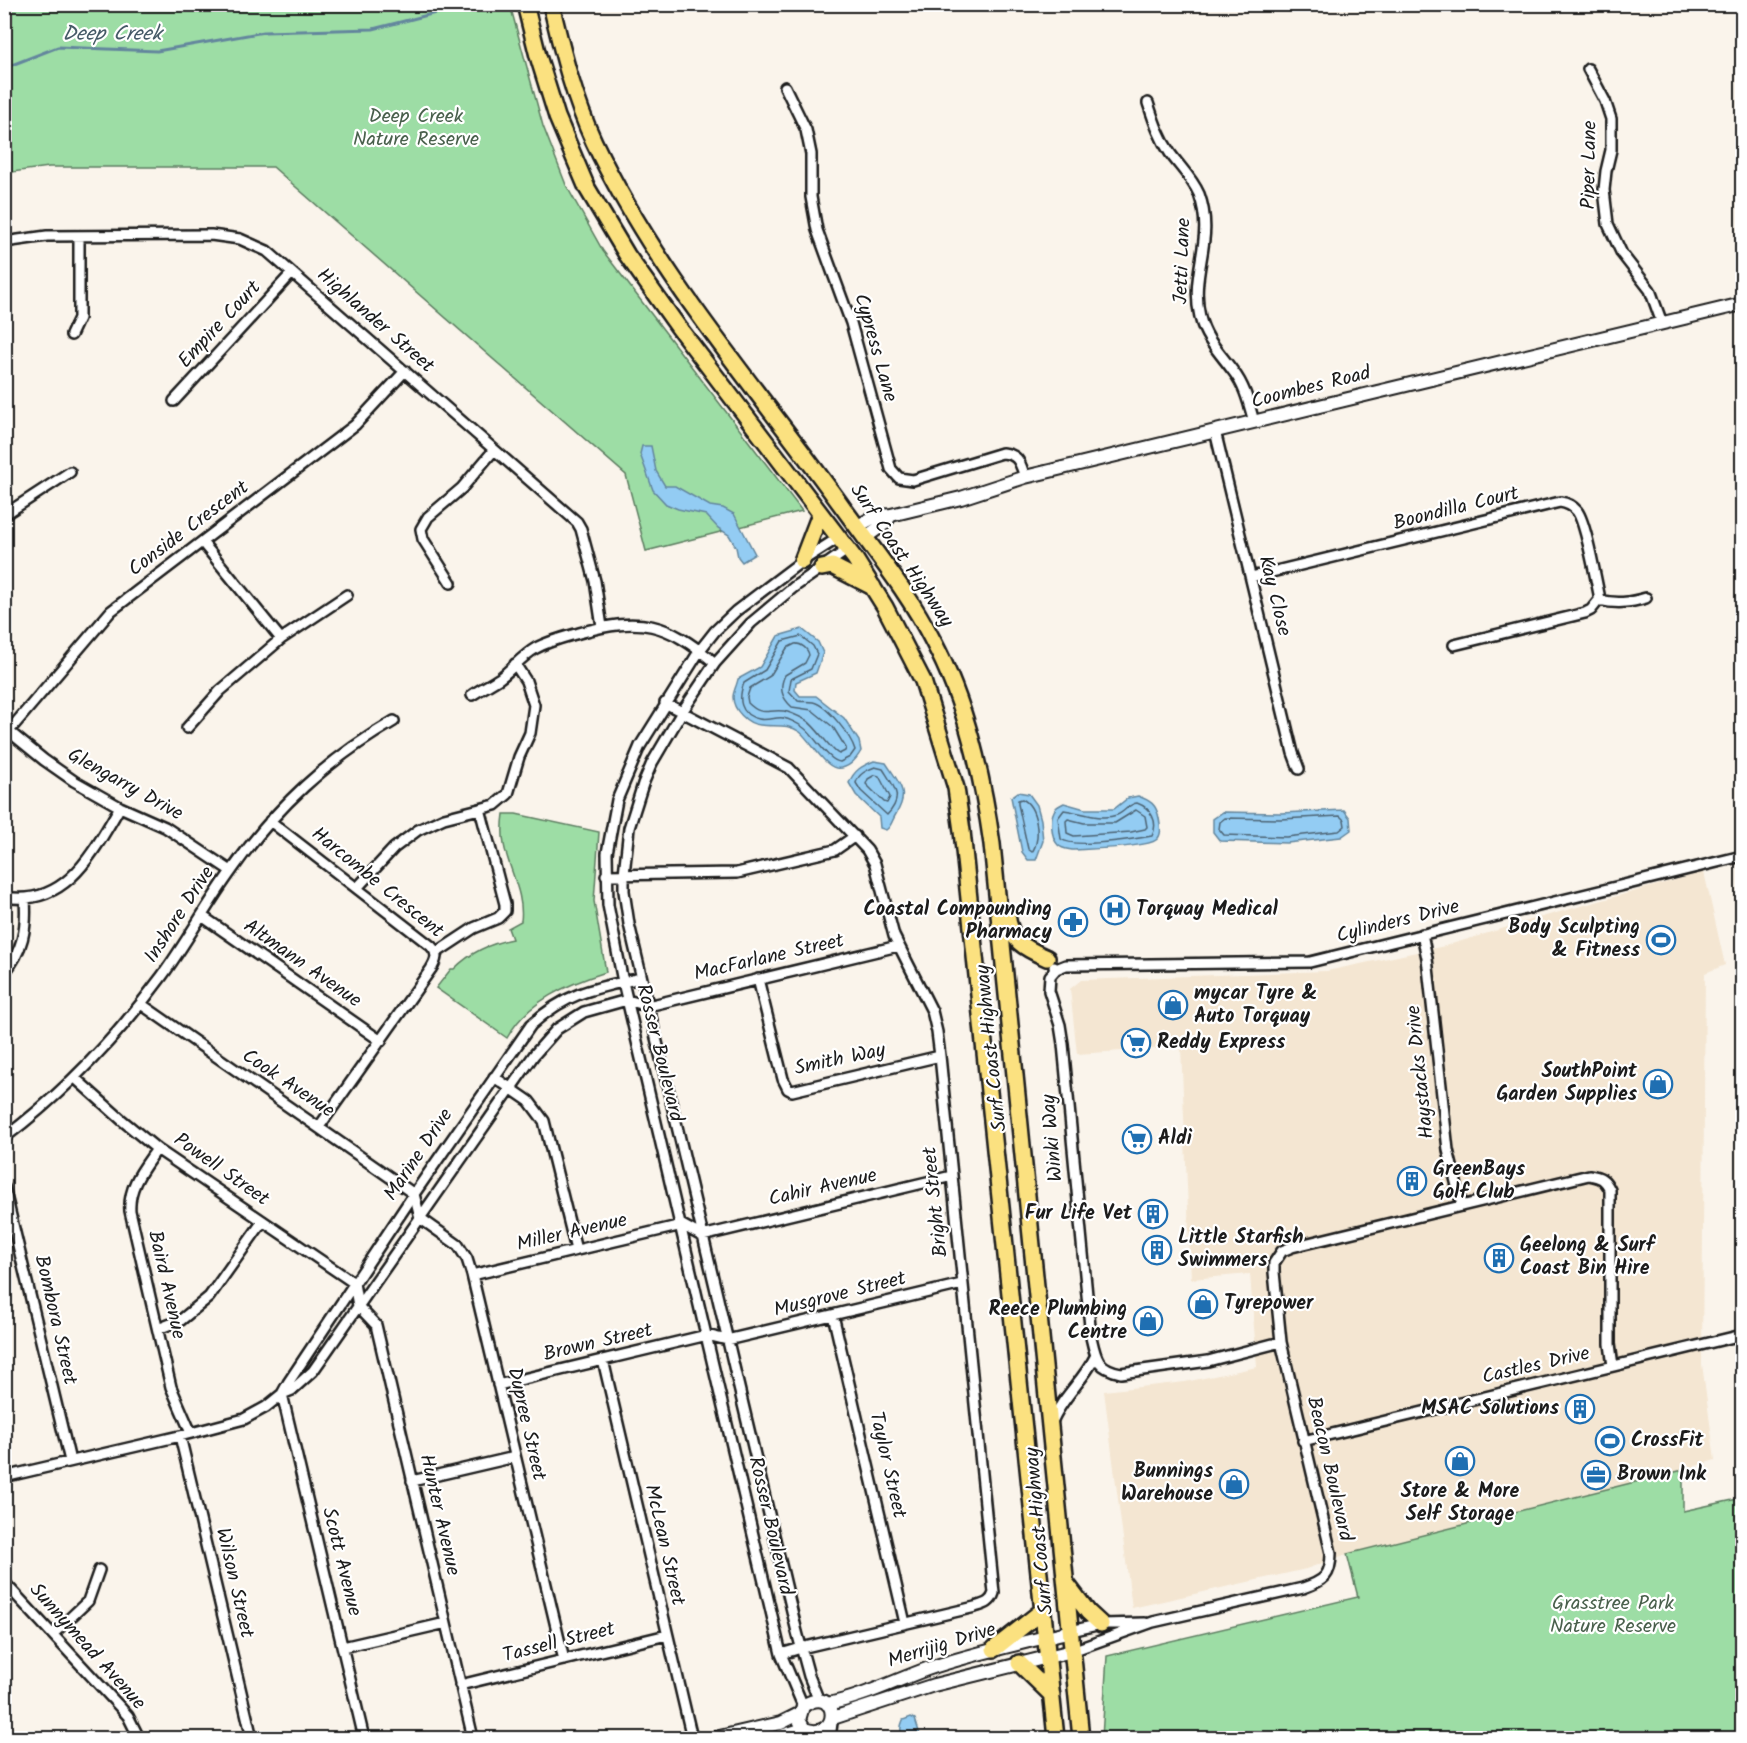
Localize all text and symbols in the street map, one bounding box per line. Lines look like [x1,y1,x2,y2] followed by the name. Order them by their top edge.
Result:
[62,18,165,51] water label: Deep Creek
[353,101,479,156] park label: Deep Creek Nature Reserve
[1573,120,1607,210] street label: Piper Lane
[1165,217,1201,305] street label: Jetti Lane
[309,260,441,382] street label: Highlander Street
[171,273,270,376] street label: Empire Court
[844,290,906,406] street label: Cypress Lane
[1248,357,1375,418] street label: Coombes Road
[122,473,256,585] street label: Conside Crescent
[841,478,961,635] street label: Surf Coast Highway
[1390,478,1522,540] street label: Boondilla Court
[1249,552,1299,640] street label: Kay Close
[61,740,189,830] street label: Glengarry Drive
[304,819,451,947] street label: Harcombe Crescent
[136,860,224,970] street label: Inshore Drive
[1333,891,1463,953] street label: Cylinders Drive
[864,894,1053,949] place label: Coastal Compounding Pharmacy
[1099,894,1131,926] hospital icon: Torquay Medical
[1136,894,1278,926] place label: Torquay Medical
[1057,906,1089,938] pharmacy icon: Coastal Compounding Pharmacy
[236,911,368,1017] street label: Altmann Avenue
[1508,912,1641,967] place label: Body Sculpting & Fitness
[1645,924,1677,956] sports icon: Body Sculpting & Fitness
[691,925,847,991] street label: MacFarlane Street
[967,962,1017,1133] street label: Surf Coast Highway
[1194,978,1317,1033] place label: mycar Tyre & Auto Torquay
[626,981,692,1126] street label: Rosser Boulevard
[1157,989,1189,1021] shop icon: mycar Tyre & Auto Torquay
[1398,1004,1444,1140] street label: Haystacks Drive
[1120,1027,1152,1059] supermarket icon: Reddy Express
[1157,1027,1286,1059] place label: Reddy Express
[792,1035,889,1085] street label: Smith Way
[235,1041,341,1127] street label: Cook Avenue
[1496,1056,1638,1111] place label: SouthPoint Garden Supplies
[1642,1068,1674,1100] shop icon: SouthPoint Garden Supplies
[1033,1092,1073,1183] street label: Winki Way
[376,1102,462,1208] street label: Marine Drive
[1121,1123,1153,1155] supermarket icon: Aldi
[1158,1123,1193,1155] place label: Aldi
[166,1125,276,1215] street label: Powell Street
[914,1145,958,1259] street label: Bright Street
[1433,1154,1526,1209] place label: GreenBays Golf Club
[766,1160,880,1216] street label: Cahir Avenue
[1396,1165,1428,1197] building icon: GreenBays Golf Club
[1025,1198,1133,1230] place label: Fur Life Vet
[1137,1198,1169,1230] building icon: Fur Life Vet
[513,1205,631,1261] street label: Miller Avenue
[1178,1222,1303,1277] place label: Little Starfish Swimmers
[138,1228,194,1342] street label: Baird Avenue
[1520,1230,1657,1285] place label: Geelong & Surf Coast Bin Hire
[1141,1234,1173,1266] building icon: Little Starfish Swimmers
[1483,1242,1515,1274] building icon: Geelong & Surf Coast Bin Hire
[25,1252,85,1388] street label: Bombora Street
[770,1263,910,1327] street label: Musgrove Street
[1187,1288,1219,1320] shop icon: Tyrepower
[1224,1288,1314,1320] place label: Tyrepower
[989,1294,1127,1349] place label: Reece Plumbing Centre
[1132,1305,1164,1337] shop icon: Reece Plumbing Centre
[540,1315,656,1371] street label: Brown Street
[1479,1338,1593,1394] street label: Castles Drive
[497,1364,555,1484] street label: Dupree Street
[1421,1393,1560,1425] place label: MSAC Solutions
[1564,1393,1596,1425] building icon: MSAC Solutions
[1297,1394,1361,1545] street label: Beacon Boulevard
[859,1408,915,1522] street label: Taylor Street
[1594,1425,1626,1457] sports icon: CrossFit
[1631,1425,1704,1457] place label: CrossFit
[1017,1445,1063,1616] street label: Surf Coast Highway
[1444,1445,1476,1477] shop icon: Store & More Self Storage
[409,1451,469,1579] street label: Hunter Avenue
[739,1454,802,1599] street label: Rosser Boulevard
[1121,1456,1214,1511] place label: Bunnings Warehouse
[1580,1459,1612,1491] office icon: Brown Ink
[1617,1459,1707,1491] place label: Brown Ink
[1218,1468,1250,1500] shop icon: Bunnings Warehouse
[1401,1476,1520,1531] place label: Store & More Self Storage
[635,1481,694,1609] street label: McLean Street
[312,1504,370,1620] street label: Scott Avenue
[206,1525,262,1642] street label: Wilson Street
[21,1576,153,1718] street label: Sunnymead Avenue
[1550,1588,1676,1643] park label: Grasstree Park Nature Reserve
[499,1614,619,1672] street label: Tassell Street
[884,1614,1000,1678] street label: Merrijig Drive

